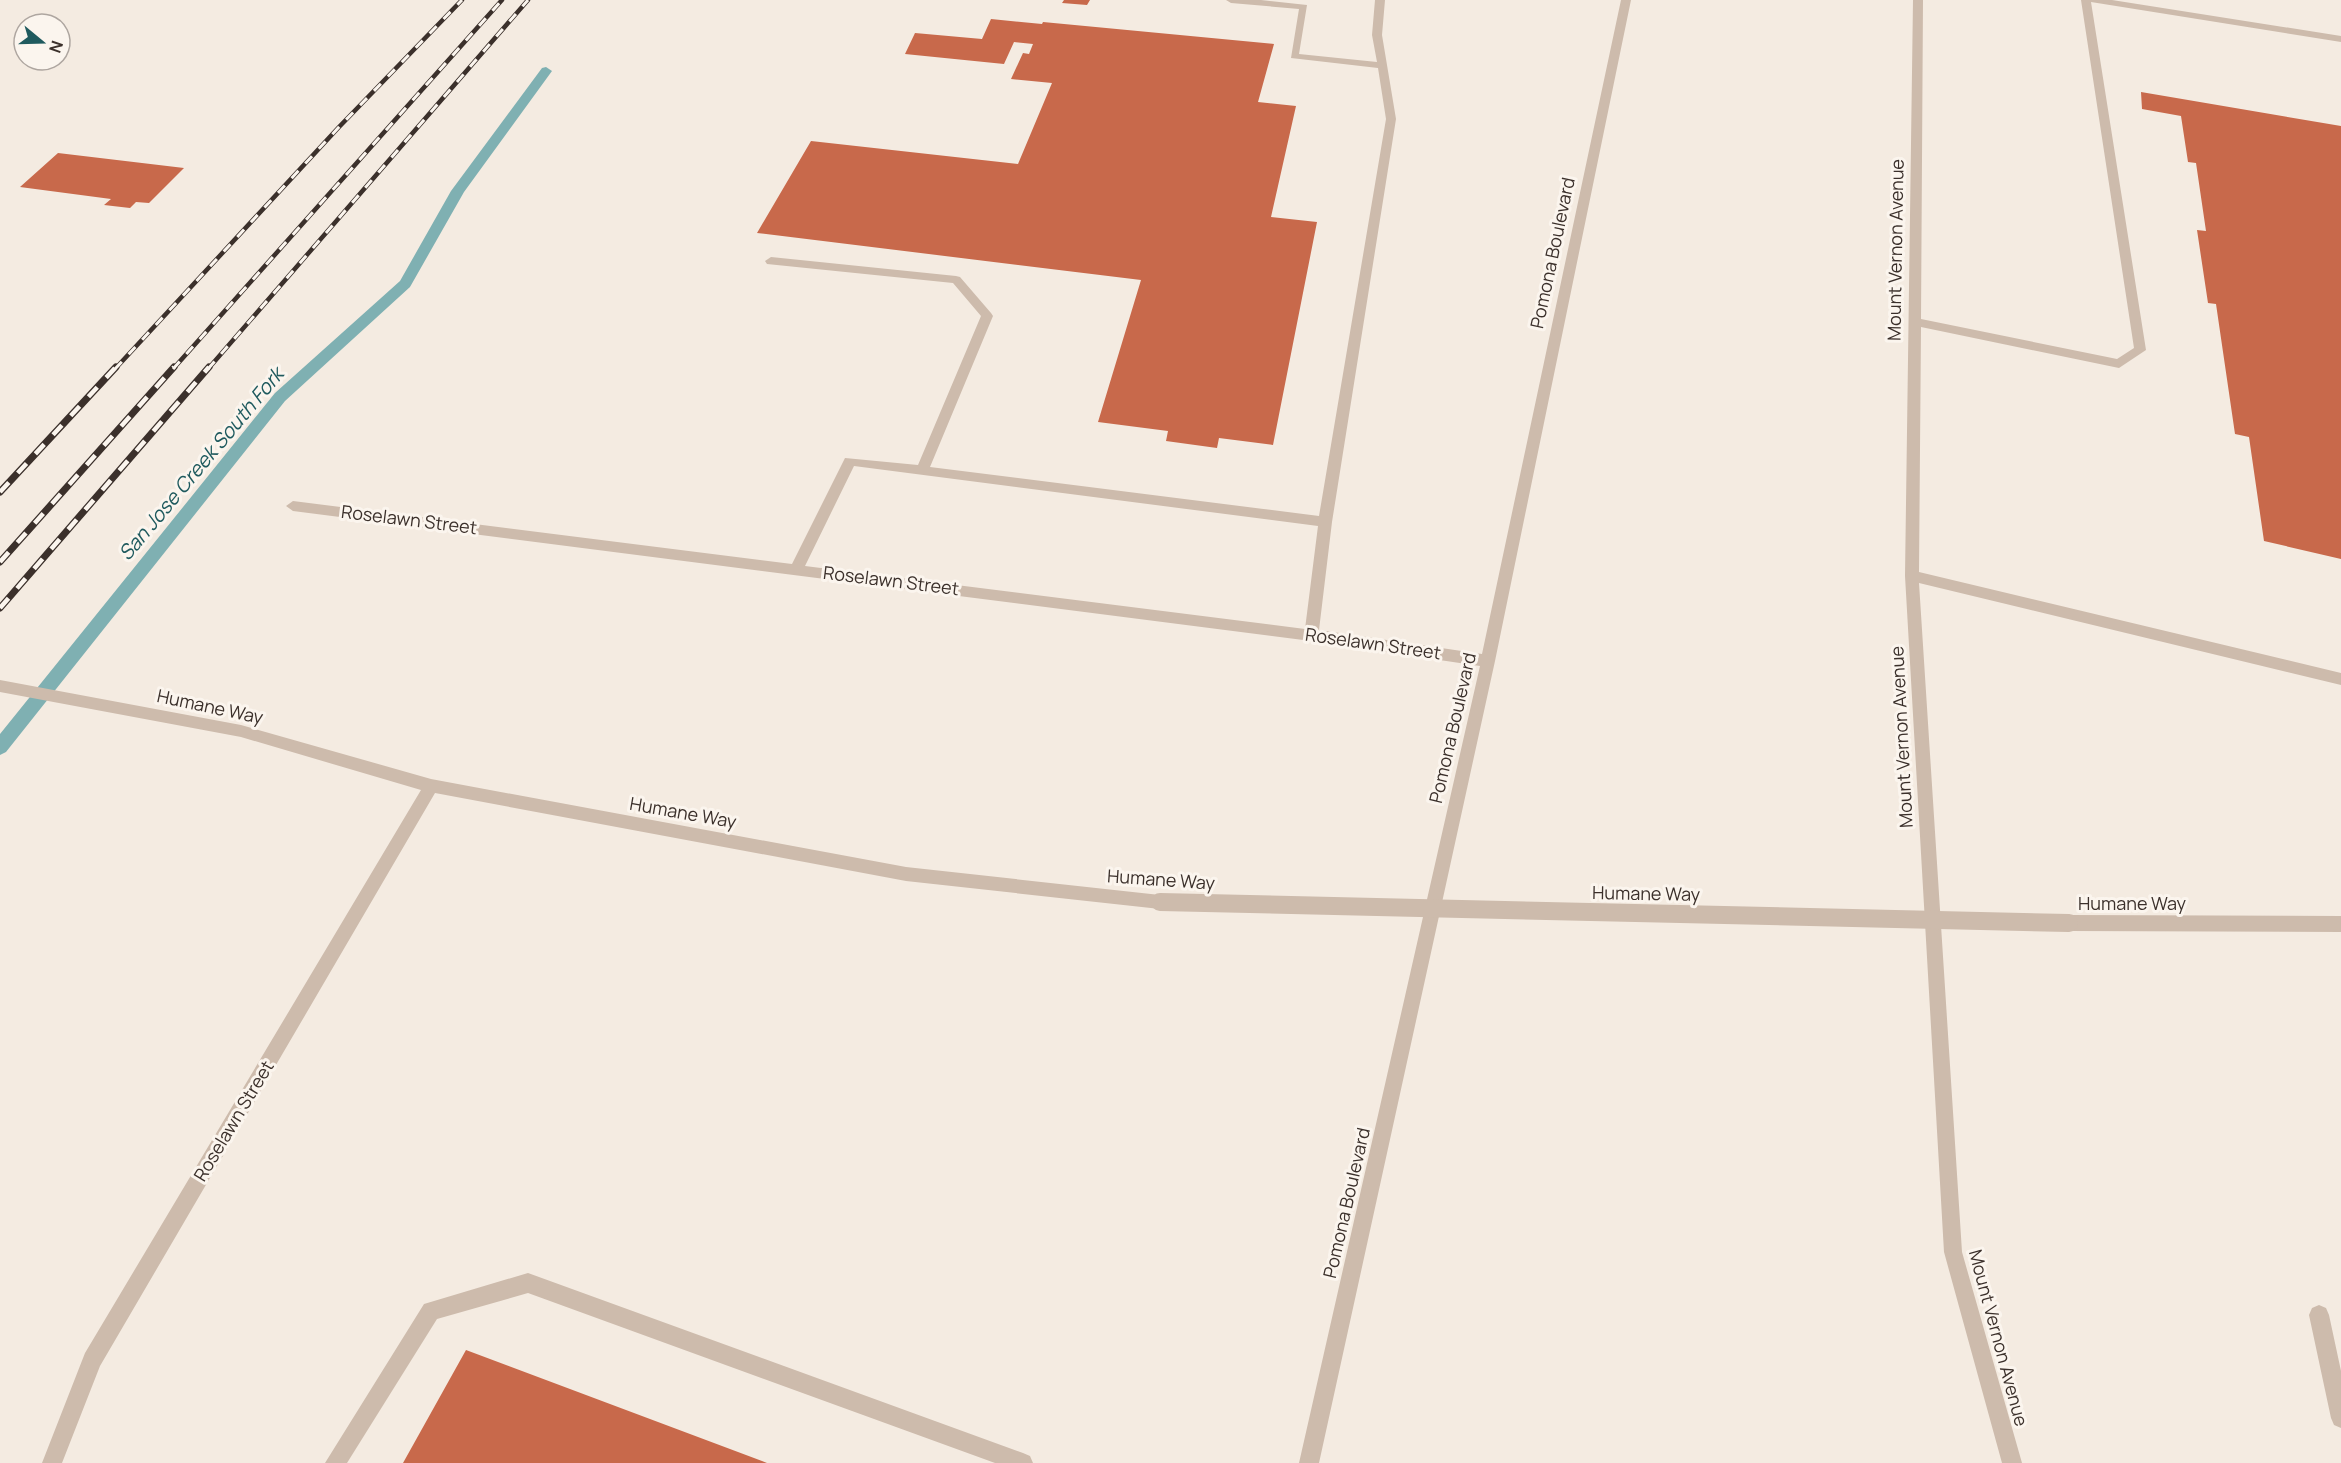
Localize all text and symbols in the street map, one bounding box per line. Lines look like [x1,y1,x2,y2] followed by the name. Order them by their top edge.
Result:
[12,12,72,72] north arrow
[44,38,68,56] text: N
[1881,159,1909,341] street label: Mount Vernon Avenue
[1524,175,1580,331] street label: Pomona Boulevard
[112,359,291,566] water label: San Jose Creek South Fork
[340,499,478,539] street label: Roselawn Street
[822,560,960,600] street label: Roselawn Street
[1304,622,1442,664] street label: Roselawn Street
[1884,646,1918,829] street label: Mount Vernon Avenue
[1423,650,1481,805] street label: Pomona Boulevard
[155,683,266,729] street label: Humane Way
[628,791,739,833] street label: Humane Way
[1106,863,1216,895] street label: Humane Way
[1592,880,1701,906] street label: Humane Way
[2078,891,2187,915] street label: Humane Way
[188,1056,279,1185] street label: Roselawn Street
[1317,1125,1375,1280] street label: Pomona Boulevard
[1964,1247,2034,1429] street label: Mount Vernon Avenue

